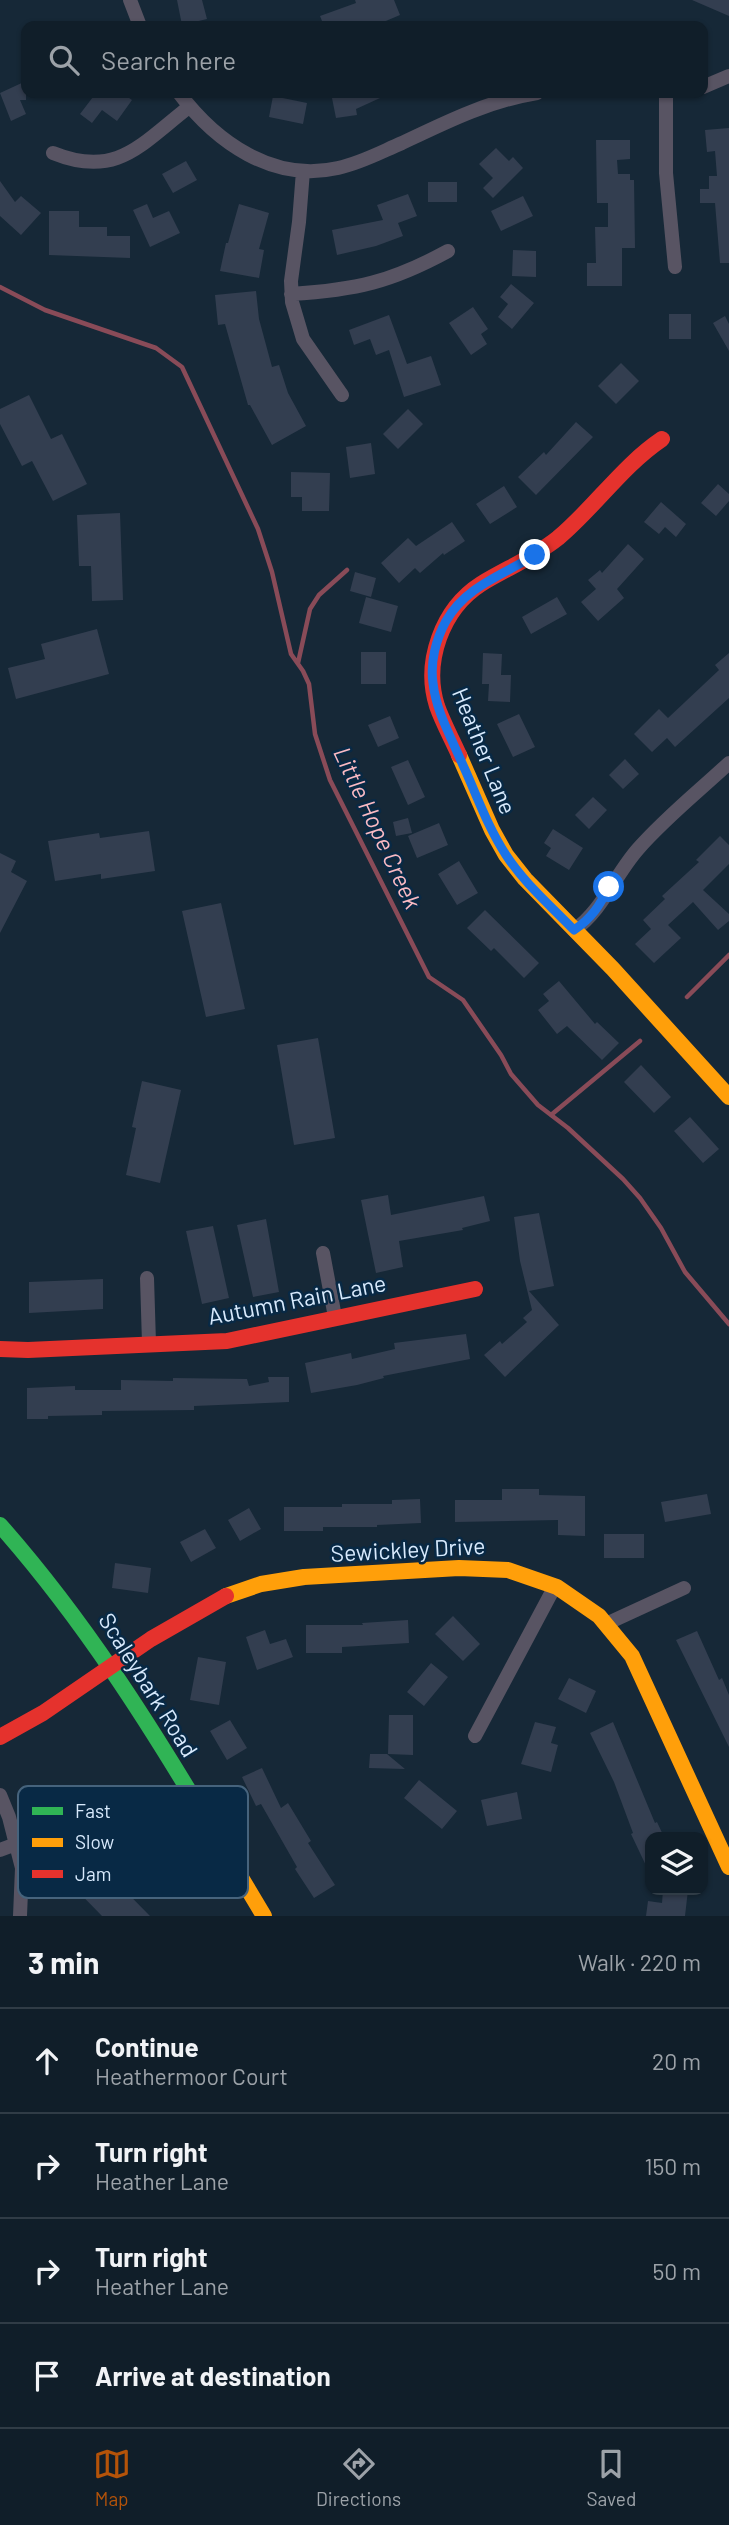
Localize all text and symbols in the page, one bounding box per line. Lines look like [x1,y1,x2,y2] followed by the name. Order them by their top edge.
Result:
[21,21,708,98] search box
[45,41,83,79] icon: search
[101,44,236,75] text: Search here
[519,539,550,570] route end
[447,683,523,818] street label: Heather Lane
[328,742,429,913] water label: Little Hope Creek
[593,871,624,902] route start
[205,1268,388,1330] street label: Autumn Rain Lane
[330,1531,486,1567] street label: Sewickley Drive
[93,1607,204,1762] street label: Scaleybark Road
[18,1786,248,1898] legend
[75,1799,111,1822] text: Fast
[75,1830,114,1853] text: Slow
[645,1832,708,1895] map controls
[645,1832,708,1895] button: layers
[75,1862,111,1885] text: Jam
[28,1944,99,1980] text: 3 min
[578,1948,701,1976] text: Walk · 220 m
[95,2031,199,2062] text: Continue
[28,2042,66,2080] icon: ahead
[652,2047,701,2075] text: 20 m
[95,2062,288,2090] text: Heathermoor Court
[95,2136,208,2167] text: Turn right
[28,2147,66,2185] icon: right
[645,2152,701,2180] text: 150 m
[95,2167,229,2195] text: Heather Lane
[95,2241,208,2272] text: Turn right
[28,2252,66,2290] icon: right
[653,2257,701,2285] text: 50 m
[95,2272,229,2300] text: Heather Lane
[28,2357,66,2395] icon: arrive
[95,2360,331,2391] text: Arrive at destination
[93,2445,131,2510] tab: Map
[316,2445,401,2510] tab: Directions
[586,2445,636,2510] tab: Saved

